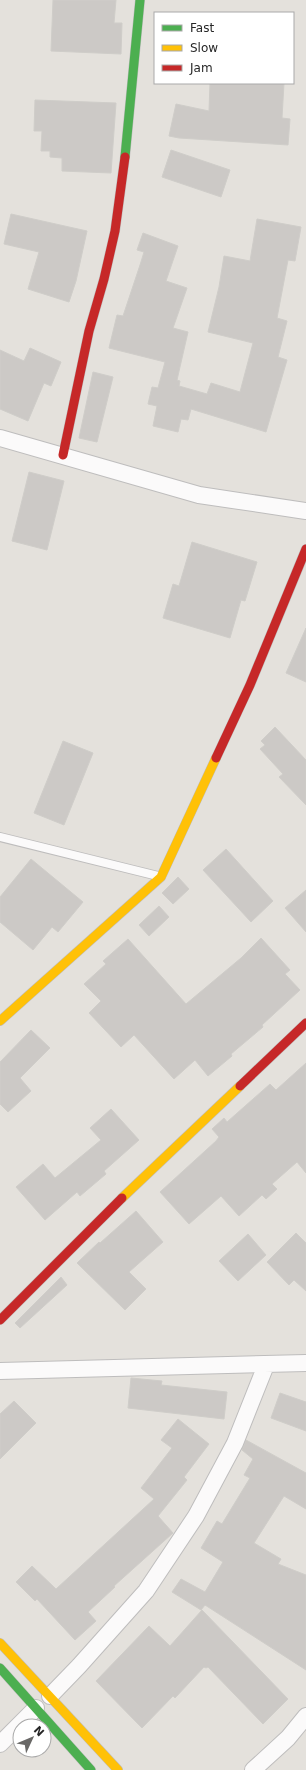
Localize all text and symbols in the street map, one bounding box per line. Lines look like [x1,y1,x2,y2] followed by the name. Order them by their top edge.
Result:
[154,12,294,84] legend
[190,21,214,35] text: Fast
[190,41,218,55] text: Slow
[189,61,213,75] text: Jam
[12,1718,52,1758] north arrow
[31,1724,47,1739] text: N

